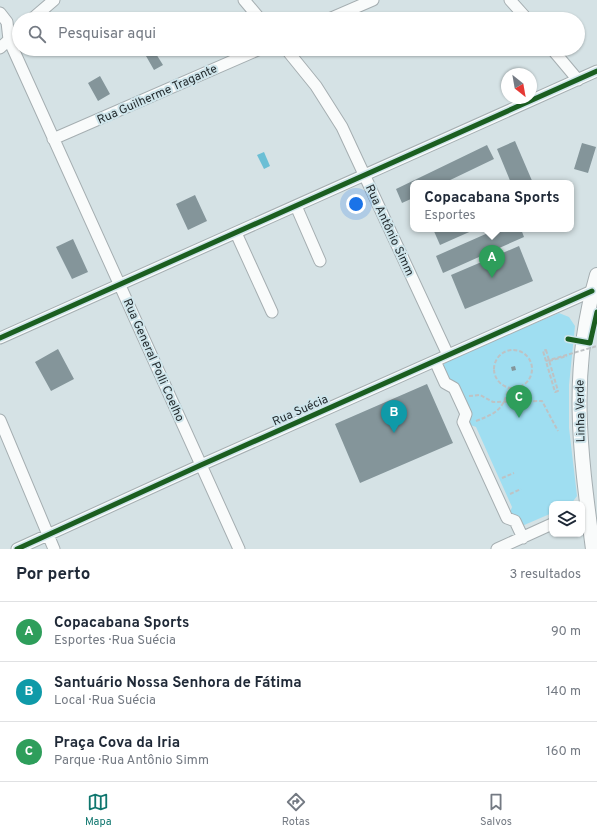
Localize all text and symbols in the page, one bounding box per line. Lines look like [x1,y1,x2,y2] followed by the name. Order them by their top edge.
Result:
[12,12,585,56] search box
[26,23,48,45] icon: search
[58,25,156,44] text: Pesquisar aqui
[95,61,220,129] street label: Rua Guilherme Tragante
[501,68,537,104] north arrow
[410,180,574,232] popup
[361,182,417,279] street label: Rua Antônio Simm
[424,189,560,208] text: Copacabana Sports
[346,194,366,214] your location
[424,208,476,224] text: Esportes
[479,245,505,278] pin: A
[119,296,188,425] street label: Rua General Polli Coelho
[572,379,590,443] street label: Linha Verde
[506,385,532,418] pin: C
[270,392,331,430] street label: Rua Suécia
[381,400,407,433] pin: B
[549,501,585,537] map controls
[549,501,585,537] button: layers
[16,564,90,586] text: Por perto
[509,567,581,583] text: 3 resultados
[54,614,189,633] text: Copacabana Sports
[24,624,34,640] text: A
[551,624,581,640] text: 90 m
[54,633,176,649] text: Esportes · Rua Suécia
[54,674,302,693] text: Santuário Nossa Senhora de Fátima
[25,684,33,700] text: B
[546,684,581,700] text: 140 m
[54,693,156,709] text: Local · Rua Suécia
[54,734,180,753] text: Praça Cova da Iria
[25,744,33,760] text: C
[546,744,581,760] text: 160 m
[54,753,209,769] text: Parque · Rua Antônio Simm
[85,791,112,829] tab: Mapa
[282,791,310,829] tab: Rotas
[480,791,512,829] tab: Salvos

